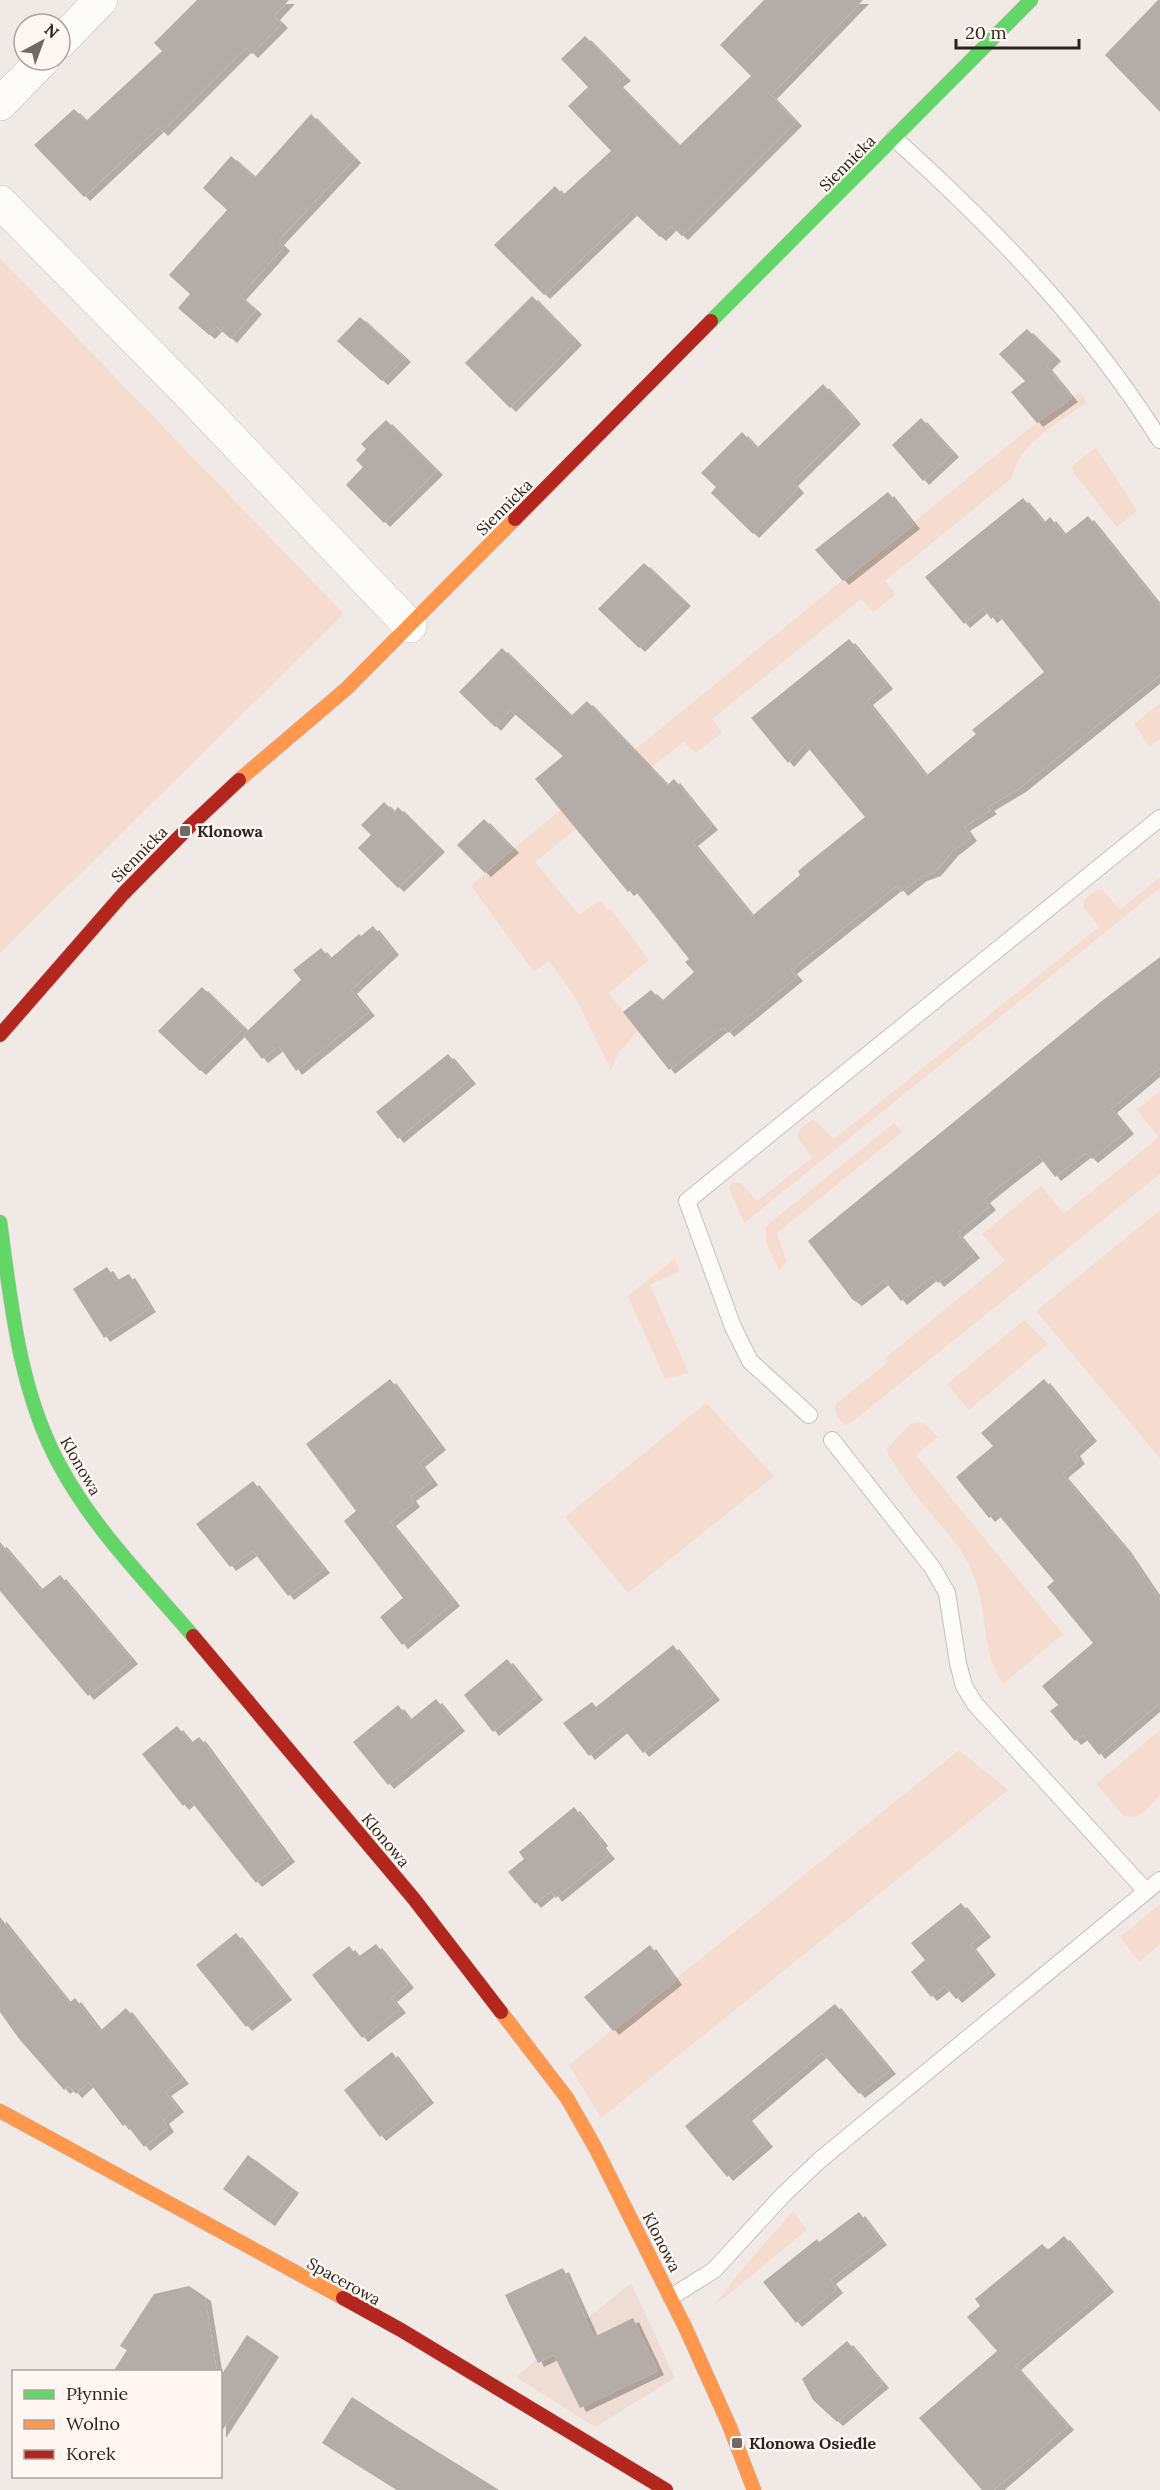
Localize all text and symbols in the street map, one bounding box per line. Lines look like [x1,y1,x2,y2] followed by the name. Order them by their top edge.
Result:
[12,12,72,72] north arrow
[956,12,1079,50] scale bar
[41,19,63,42] text: N
[965,21,1007,44] text: 20 m
[815,131,879,195] street label: Siennicka
[472,475,536,539] street label: Siennicka
[197,821,264,841] place label: Klonowa
[107,822,171,886] street label: Siennicka
[178,824,192,838] marker: Klonowa
[56,1433,106,1499] street label: Klonowa
[358,1809,414,1871] street label: Klonowa
[638,2209,686,2275] street label: Klonowa
[304,2253,384,2309] street label: Spacerowa
[12,2370,222,2478] legend
[66,2382,129,2405] text: Płynnie
[66,2412,120,2435] text: Wolno
[749,2433,877,2453] place label: Klonowa Osiedle
[730,2436,744,2450] marker: Klonowa Osiedle
[66,2442,116,2465] text: Korek

